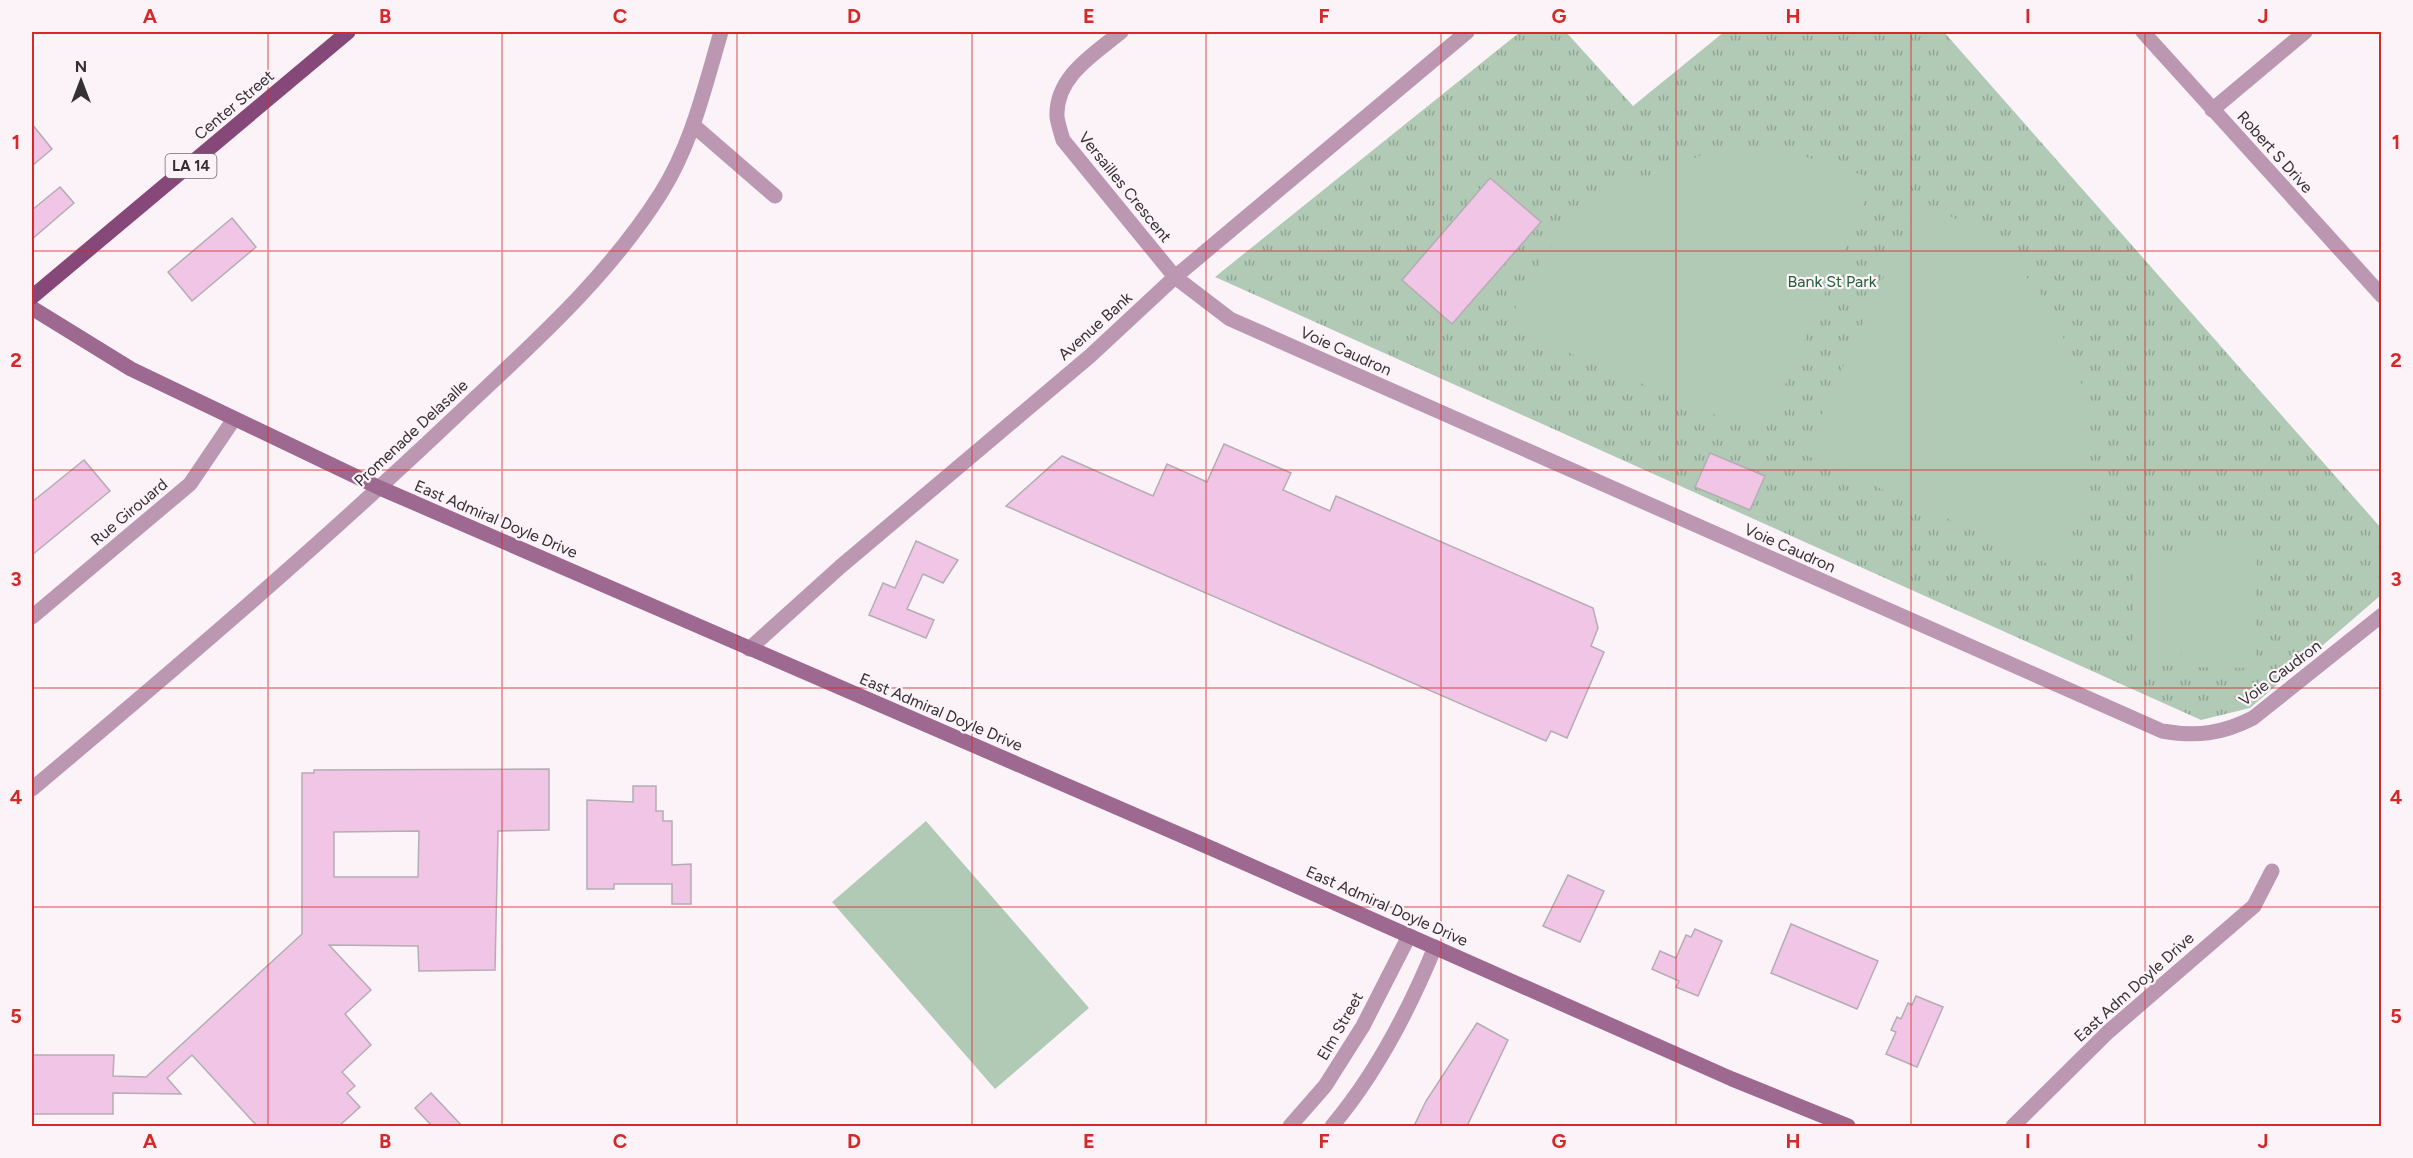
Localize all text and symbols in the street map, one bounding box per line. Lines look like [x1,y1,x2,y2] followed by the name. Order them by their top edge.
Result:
[143,4,158,28] text: A
[379,4,391,28] text: B
[613,4,627,28] text: C
[847,4,861,28] text: D
[1083,4,1095,28] text: E
[1318,4,1330,28] text: F
[1552,4,1567,28] text: G
[1786,4,1801,28] text: H
[2025,4,2031,28] text: I
[2257,4,2269,28] text: J
[51,51,111,111] north arrow
[75,57,87,76] text: N
[190,66,278,144] street label: Center Street
[2233,107,2317,197] street label: Robert S Drive
[1075,128,1175,246] street label: Versailles Crescent
[12,130,20,154] text: 1
[2392,130,2400,154] text: 1
[166,154,216,178] road number: LA 14
[1788,272,1877,291] park label: Bank St Park
[1054,288,1136,364] street label: Avenue Bank
[1297,322,1395,380] street label: Voie Caudron
[10,348,22,372] text: 2
[2390,348,2402,372] text: 2
[350,375,472,490] street label: Promenade Delasalle
[87,474,171,550] street label: Rue Girouard
[412,476,581,562] street label: East Admiral Doyle Drive
[1741,519,1839,577] street label: Voie Caudron
[10,567,22,591] text: 3
[2390,567,2402,591] text: 3
[2235,636,2325,710] street label: Voie Caudron
[857,669,1026,755] street label: East Admiral Doyle Drive
[10,785,23,809] text: 4
[2390,785,2403,809] text: 4
[1303,862,1471,950] street label: East Admiral Doyle Drive
[2070,928,2198,1046] street label: East Adm Doyle Drive
[1313,989,1367,1063] street label: Elm Street
[10,1004,22,1028] text: 5
[2390,1004,2402,1028] text: 5
[143,1129,158,1153] text: A
[379,1129,391,1153] text: B
[613,1129,627,1153] text: C
[847,1129,861,1153] text: D
[1083,1129,1095,1153] text: E
[1318,1129,1330,1153] text: F
[1552,1129,1567,1153] text: G
[1786,1129,1801,1153] text: H
[2025,1129,2031,1153] text: I
[2257,1129,2269,1153] text: J

